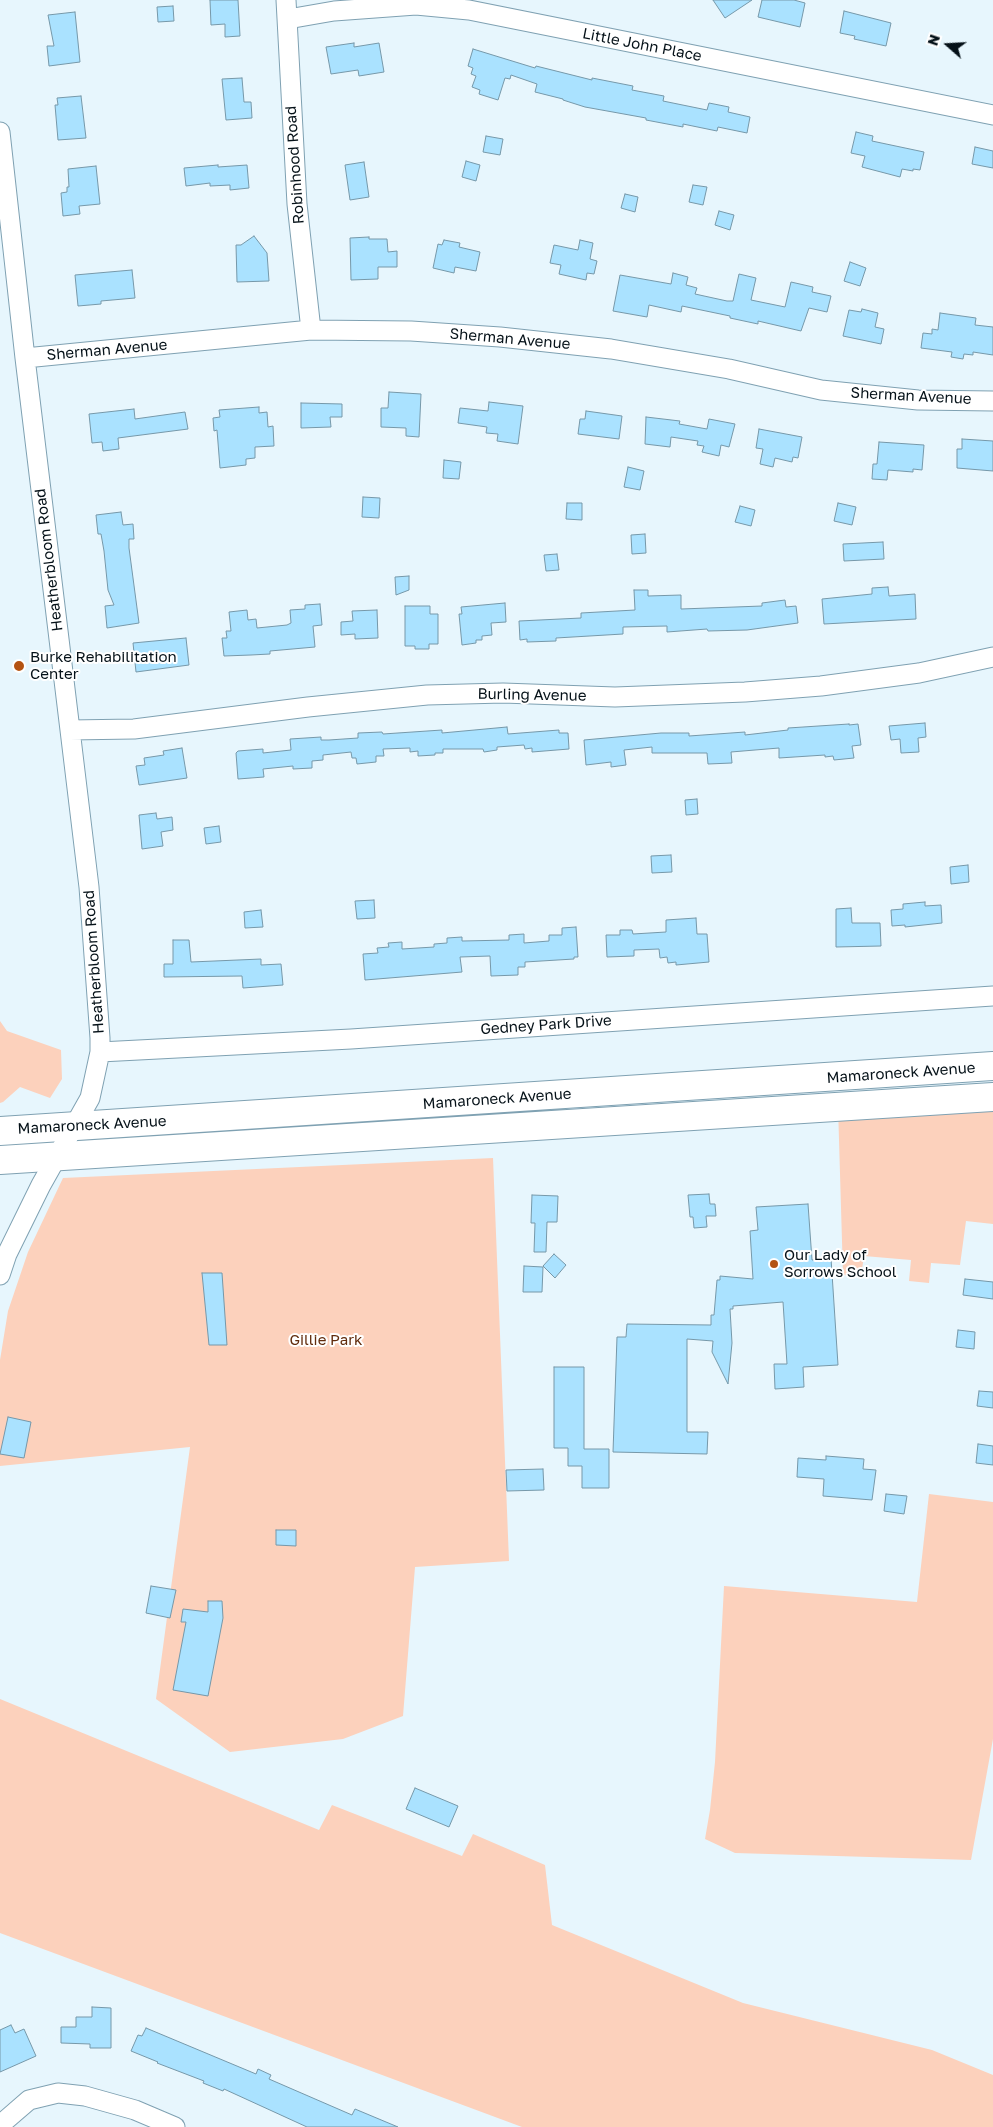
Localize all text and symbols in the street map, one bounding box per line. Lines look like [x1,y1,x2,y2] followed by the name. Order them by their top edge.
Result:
[923,20,973,70] north arrow
[581,25,703,65] street label: Little John Place
[924,32,943,48] text: N
[282,105,308,225] street label: Robinhood Road
[449,325,571,353] street label: Sherman Avenue
[46,336,168,364] street label: Sherman Avenue
[850,384,972,408] street label: Sherman Avenue
[31,488,67,632] street label: Heatherbloom Road
[30,648,177,683] place label: Burke Rehabilitation Center
[12,659,26,673] marker: Burke Rehabilitation Center
[477,685,587,705] street label: Burling Avenue
[80,890,108,1034] street label: Heatherbloom Road
[480,1011,612,1039] street label: Gedney Park Drive
[826,1059,976,1087] street label: Mamaroneck Avenue
[422,1085,572,1113] street label: Mamaroneck Avenue
[17,1112,167,1138] street label: Mamaroneck Avenue
[784,1246,897,1281] place label: Our Lady of Sorrows School
[768,1258,780,1270] marker: Our Lady of Sorrows School
[289,1331,363,1349] park label: Gillie Park

